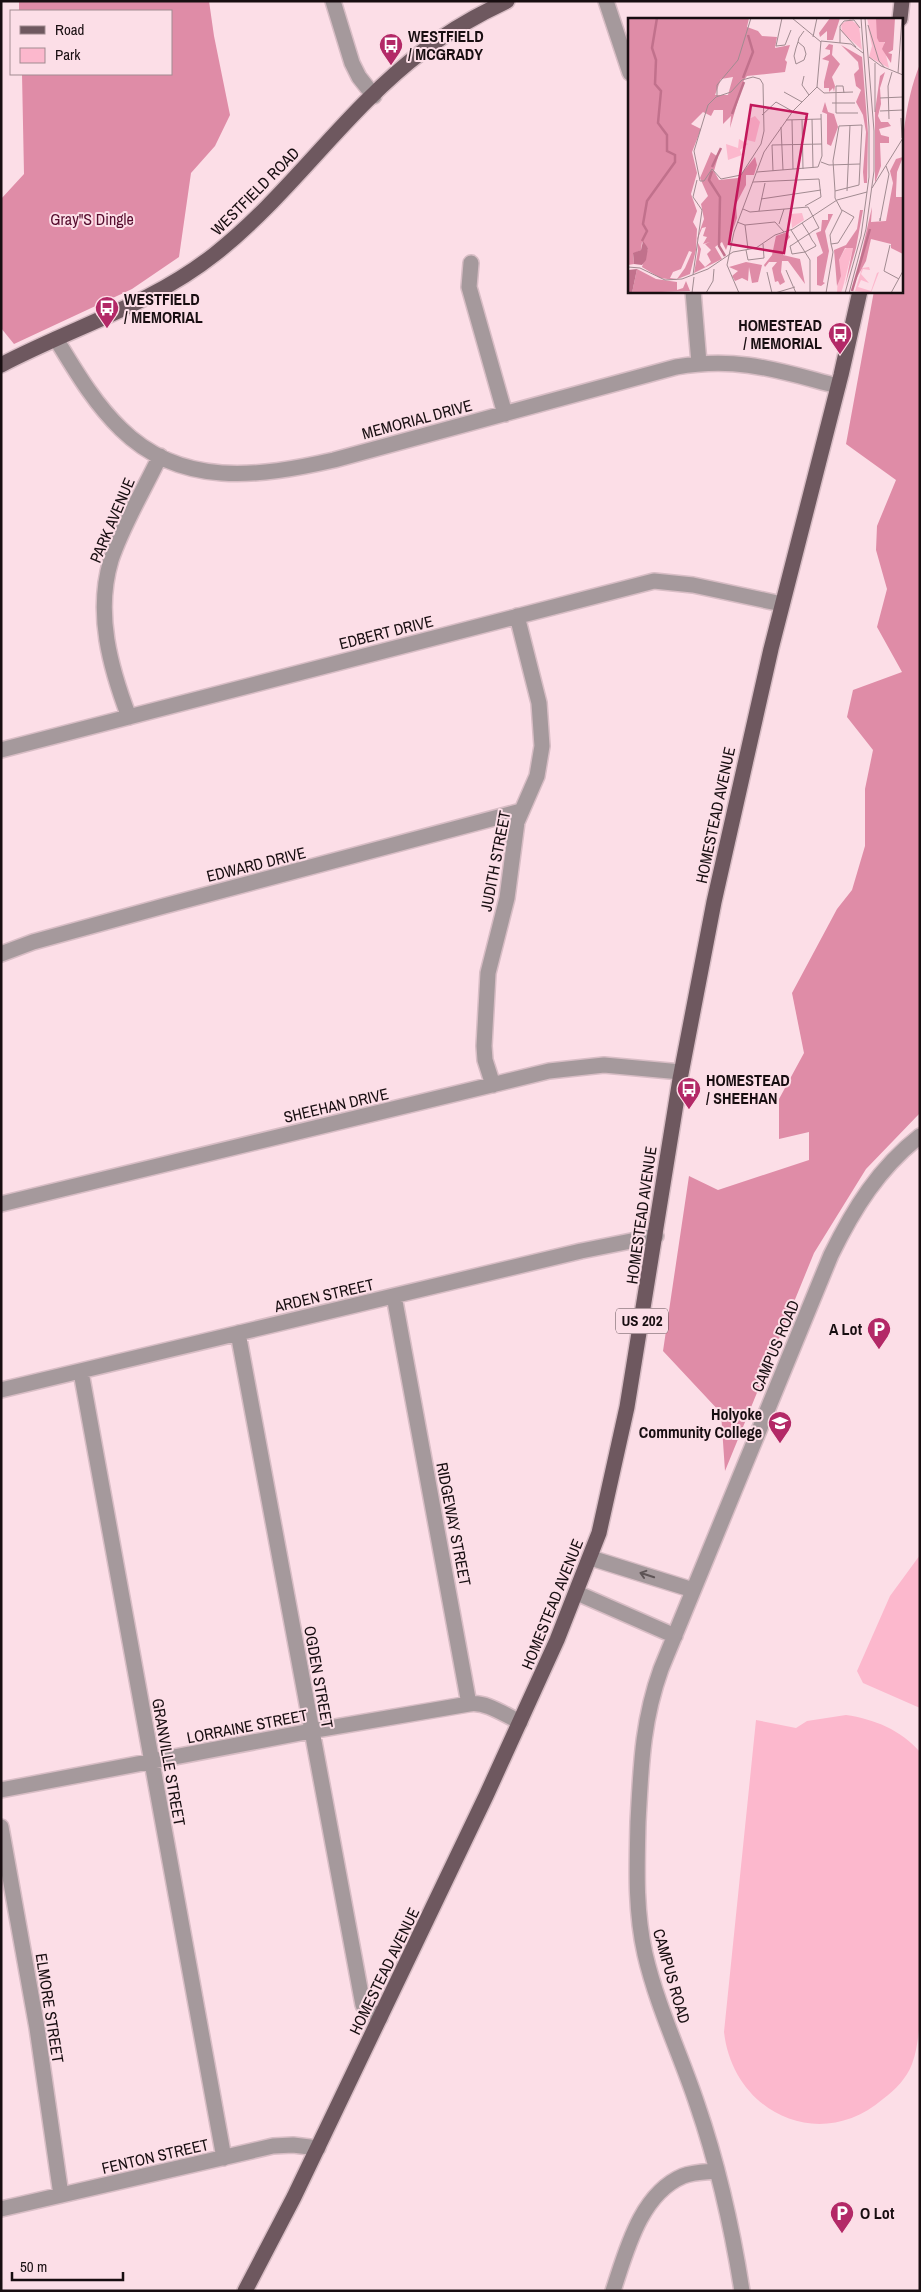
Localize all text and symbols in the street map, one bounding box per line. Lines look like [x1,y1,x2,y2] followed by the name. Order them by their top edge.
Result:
[10,10,172,75] legend
[628,18,904,292] inset map
[55,19,84,40] text: Road
[408,25,484,65] place label: WESTFIELD / MCGRADY
[378,32,404,66] bus stop icon: WESTFIELD / MCGRADY
[55,44,81,65] text: Park
[206,142,304,240] street label: WESTFIELD ROAD
[50,208,134,230] park label: Gray"S Dingle
[124,288,203,328] place label: WESTFIELD / MEMORIAL
[94,295,120,329] bus stop icon: WESTFIELD / MEMORIAL
[738,314,822,354] place label: HOMESTEAD / MEMORIAL
[827,321,853,355] bus stop icon: HOMESTEAD / MEMORIAL
[359,394,475,444] street label: MEMORIAL DRIVE
[84,474,140,566] street label: PARK AVENUE
[337,610,435,654] street label: EDBERT DRIVE
[690,745,740,885] street label: HOMESTEAD AVENUE
[474,809,516,913] street label: JUDITH STREET
[204,841,308,887] street label: EDWARD DRIVE
[706,1069,790,1109] place label: HOMESTEAD / SHEEHAN
[676,1076,702,1110] bus stop icon: HOMESTEAD / SHEEHAN
[281,1082,391,1128] street label: SHEEHAN DRIVE
[620,1145,662,1285] street label: HOMESTEAD AVENUE
[271,1273,376,1317] street label: ARDEN STREET
[746,1297,804,1395] street label: CAMPUS ROAD
[616,1308,668,1334] road number: US 202
[866,1316,892,1350] parking icon: A Lot
[829,1318,863,1340] place label: A Lot
[639,1403,762,1443] place label: Holyoke Community College
[767,1410,793,1444] school or university icon: Holyoke Community College
[431,1460,477,1588] street label: RIDGEWAY STREET
[516,1535,588,1673] street label: HOMESTEAD AVENUE
[639,1570,655,1580] one-way arrow
[299,1624,339,1730] street label: OGDEN STREET
[147,1697,191,1827] street label: GRANVILLE STREET
[185,1704,309,1748] street label: LORRAINE STREET
[344,1904,424,2038] street label: HOMESTEAD AVENUE
[648,1926,696,2026] street label: CAMPUS ROAD
[30,1952,70,2064] street label: ELMORE STREET
[99,2133,211,2179] street label: FENTON STREET
[829,2200,855,2234] parking icon: O Lot
[860,2202,895,2224] place label: O Lot
[12,2250,124,2282] scale bar
[20,2256,47,2277] text: 50 m

